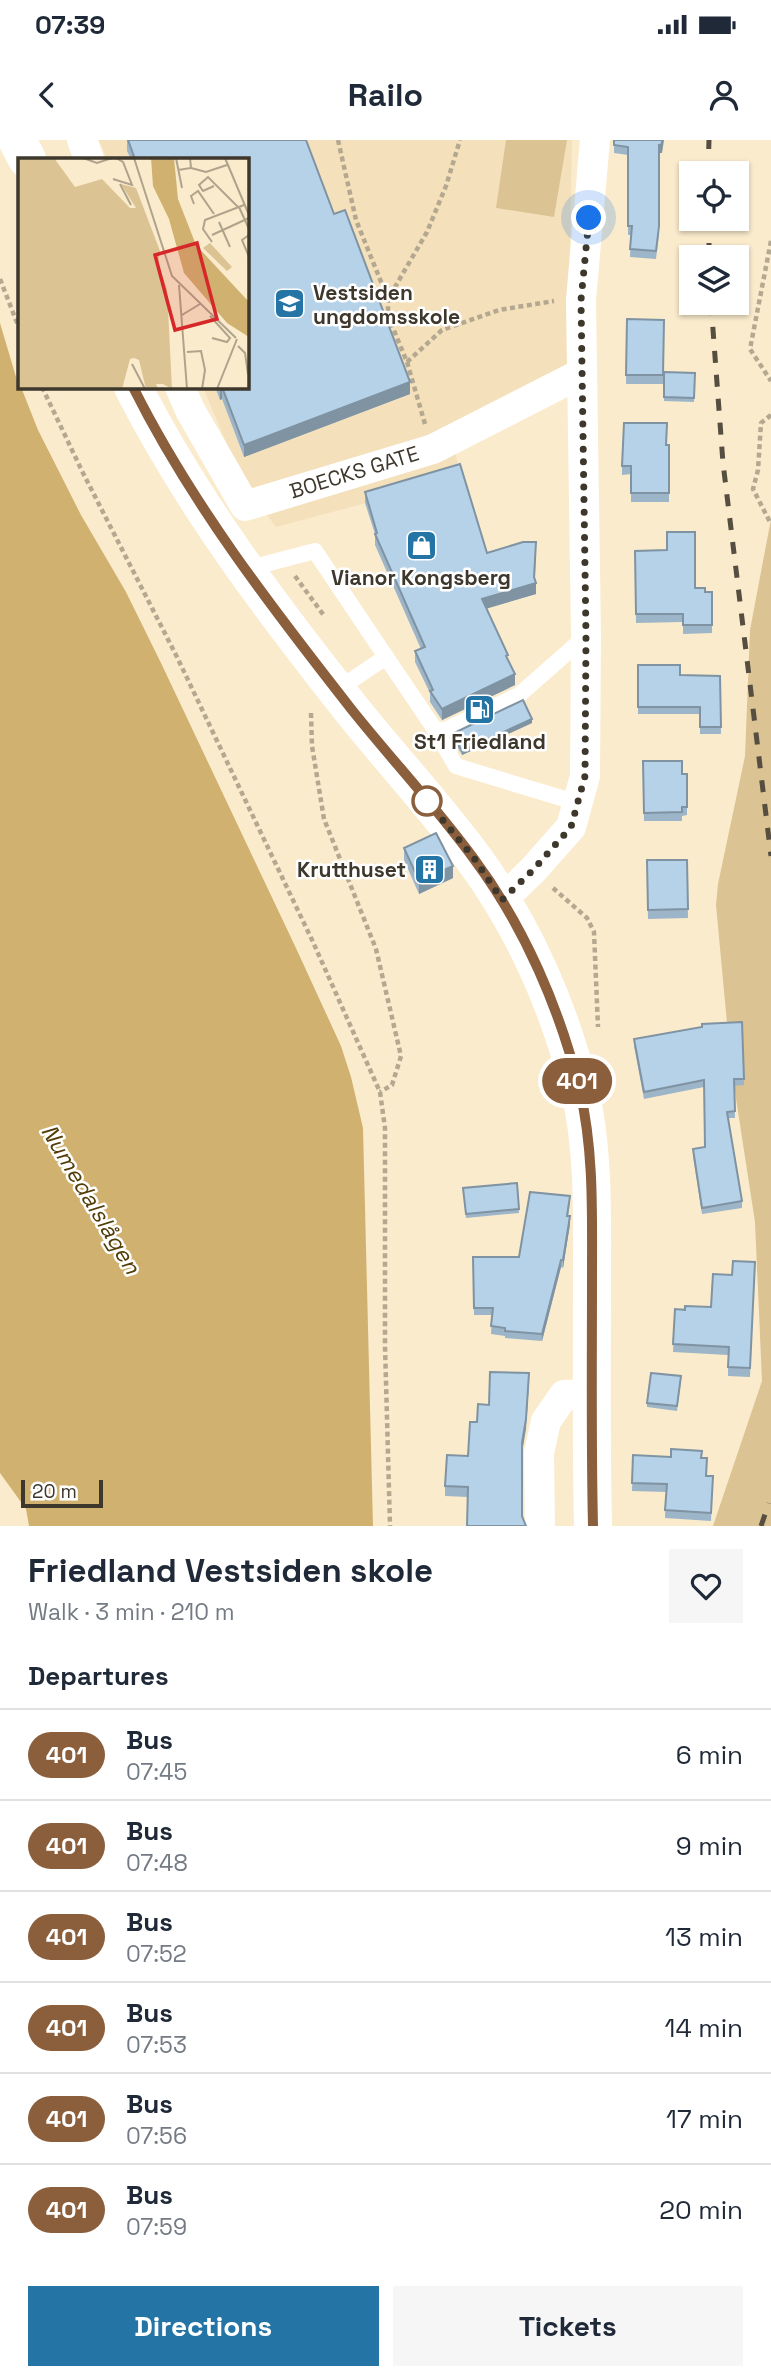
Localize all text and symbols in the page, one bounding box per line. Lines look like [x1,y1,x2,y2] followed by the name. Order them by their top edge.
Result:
[35,8,105,42] text: 07:39
[348,75,423,115] text: Railo
[28,76,66,114] icon: back
[705,76,743,114] icon: person
[18,158,248,388] inset map
[679,161,749,315] map controls
[679,161,749,231] button: locate
[571,200,606,235] your location
[679,245,749,315] button: layers
[313,279,460,330] place label: Vestsiden ungdomsskole
[273,287,307,321] school or university icon: Vestsiden ungdomsskole
[286,440,422,504] street label: BOECKS GATE
[404,528,438,562] shop icon: Vianor Kongsberg
[331,564,511,591] place label: Vianor Kongsberg
[463,692,497,726] fuel station icon: St1 Friedland
[414,728,546,755] place label: St1 Friedland
[412,786,442,816] unlabelled marker
[412,852,446,886] building icon: Krutthuset
[297,856,406,883] place label: Krutthuset
[537,1058,617,1104] line badge: 401
[556,1065,598,1096] text: 401
[34,1119,148,1280] water label: Numedalslågen
[21,1477,103,1509] scale bar
[32,1479,77,1504] text: 20 m
[669,1549,743,1623] button: heart
[28,1550,433,1592] text: Friedland Vestsiden skole
[28,1597,235,1627] text: Walk · 3 min · 210 m
[28,1659,169,1693] text: Departures
[126,1723,173,1757] text: Bus
[676,1738,743,1772] text: 6 min
[46,1739,87,1770] text: 401
[126,1757,187,1787] text: 07:45
[126,1814,173,1848] text: Bus
[676,1829,743,1863] text: 9 min
[46,1830,87,1861] text: 401
[126,1848,188,1878] text: 07:48
[126,1905,173,1939] text: Bus
[665,1920,743,1954] text: 13 min
[46,1921,87,1952] text: 401
[126,1939,187,1969] text: 07:52
[126,1996,173,2030] text: Bus
[665,2011,743,2045] text: 14 min
[46,2012,87,2043] text: 401
[126,2030,187,2060] text: 07:53
[126,2087,173,2121] text: Bus
[666,2102,743,2136] text: 17 min
[46,2103,87,2134] text: 401
[126,2121,187,2151] text: 07:56
[126,2178,173,2212] text: Bus
[659,2193,743,2227] text: 20 min
[46,2194,87,2225] text: 401
[126,2212,187,2242] text: 07:59
[28,2286,379,2366] button: Directions
[393,2286,743,2366] button: Tickets

